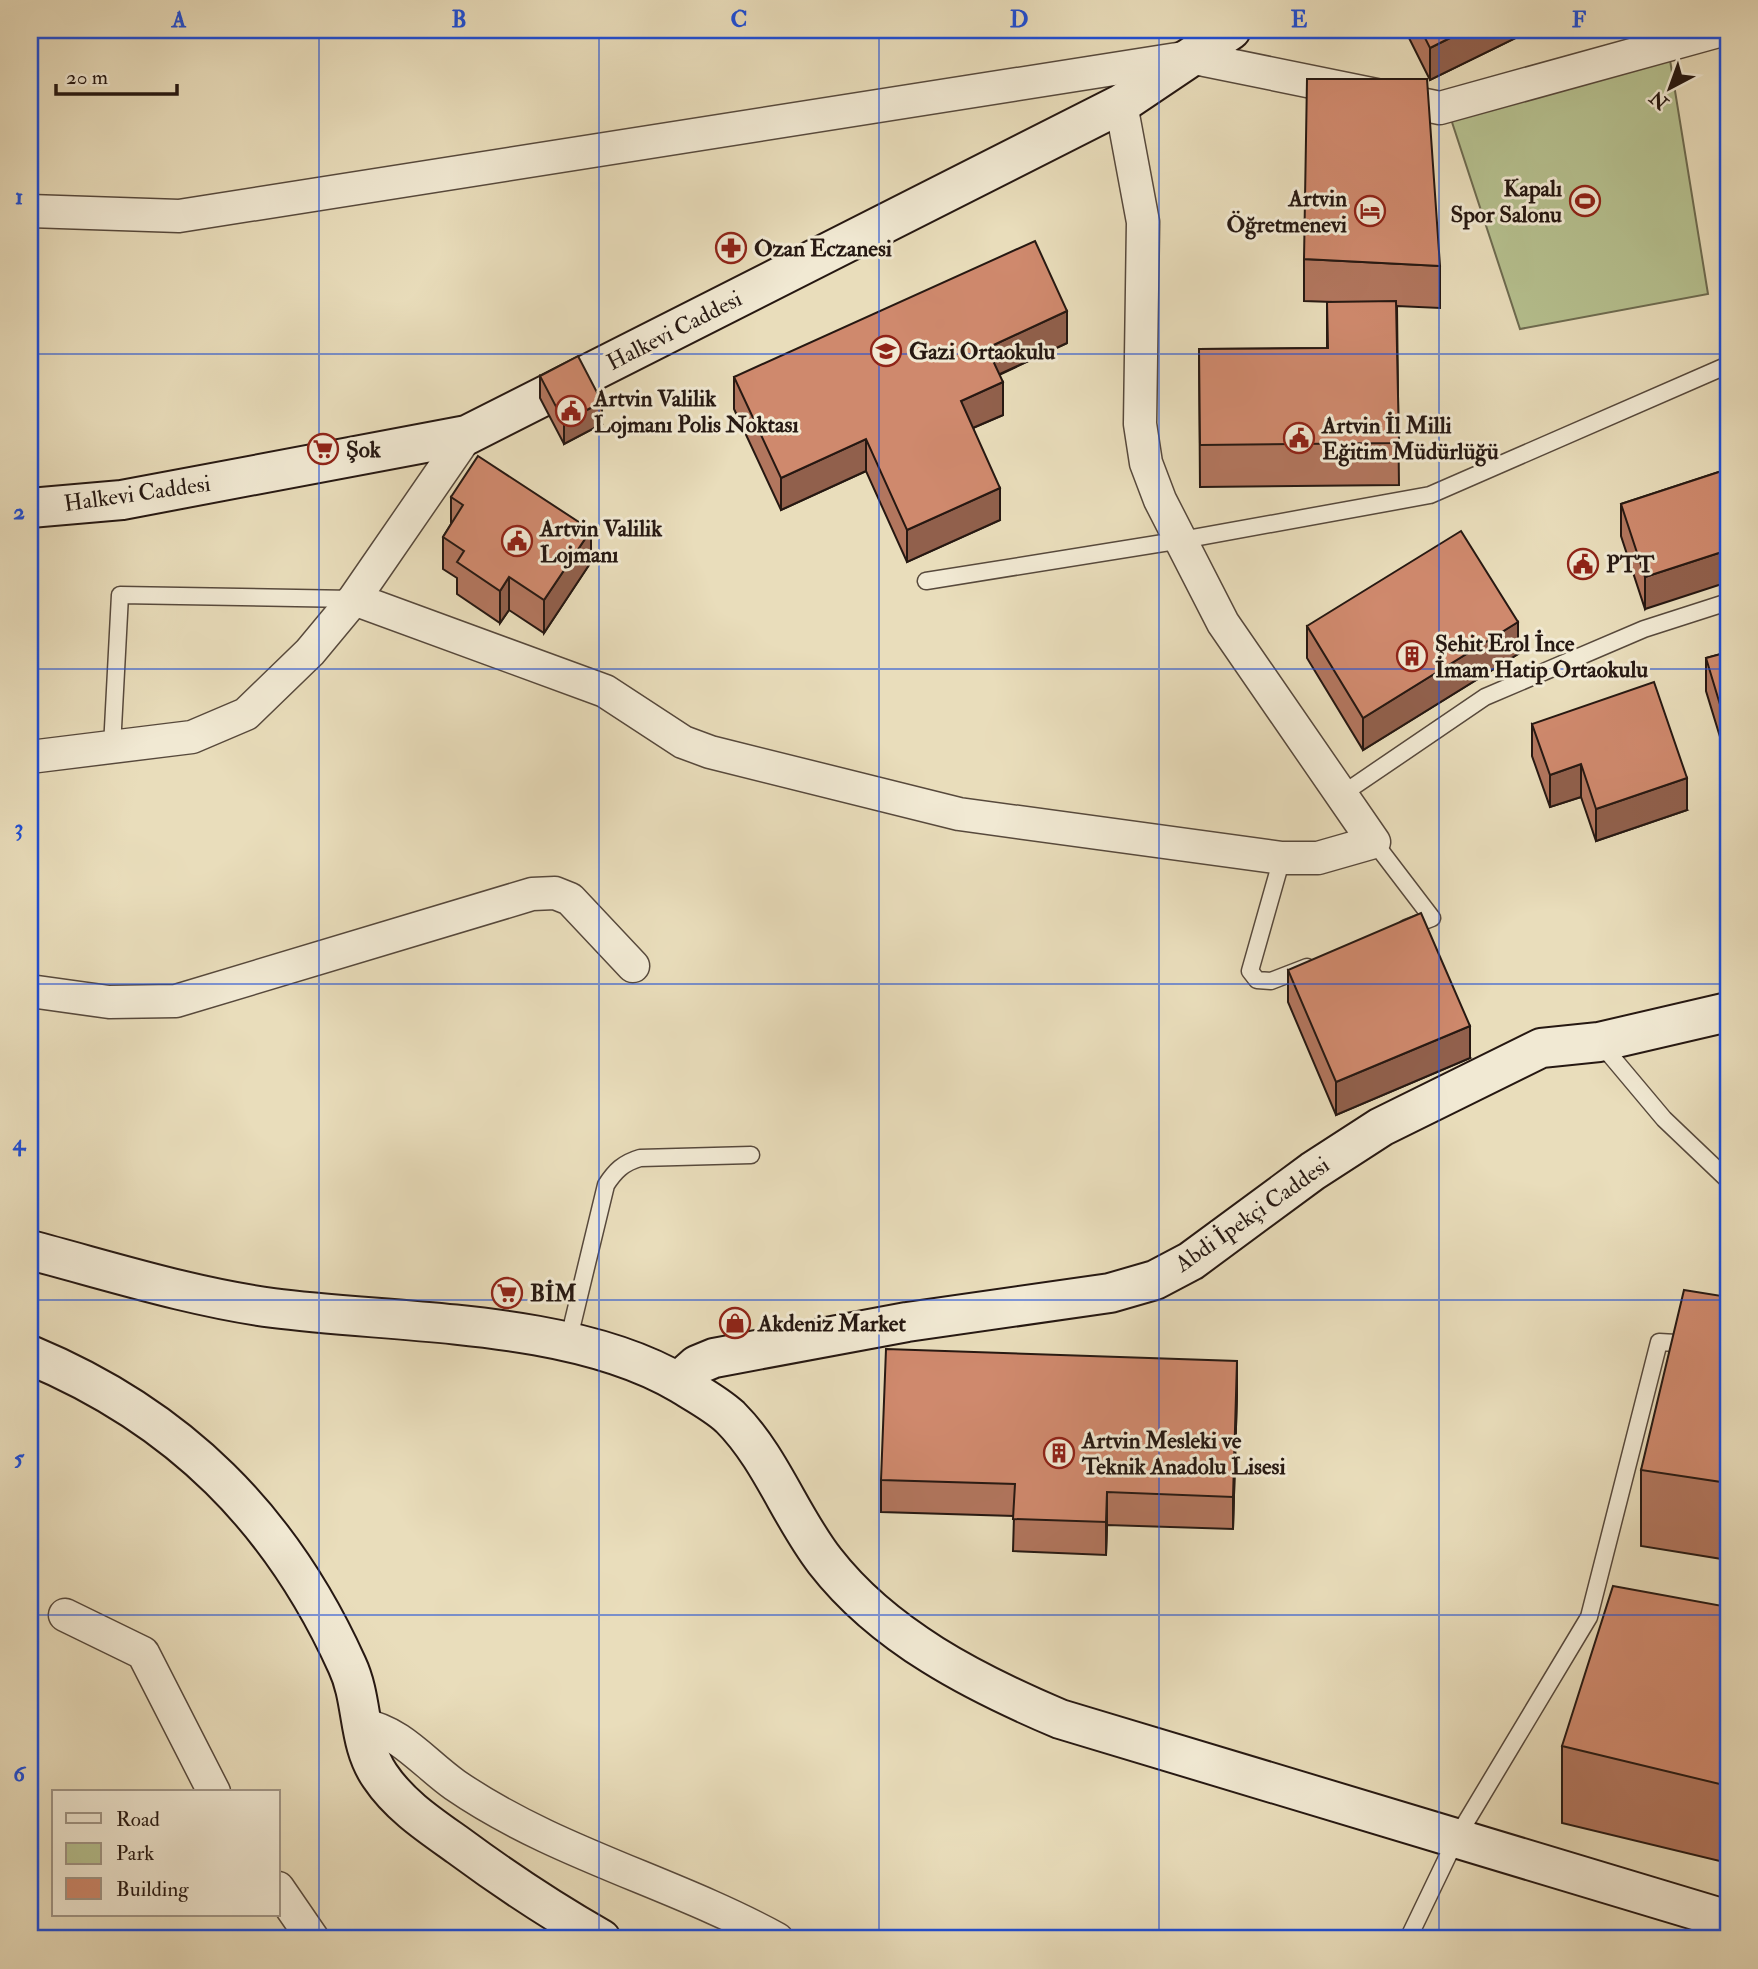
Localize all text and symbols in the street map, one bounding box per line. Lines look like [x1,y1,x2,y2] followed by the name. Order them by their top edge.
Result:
[171,5,187,34] text: A
[451,5,467,34] text: B
[731,5,747,34] text: C
[1010,5,1028,34] text: D
[1291,5,1308,34] text: E
[1572,5,1587,34] text: F
[56,52,177,96] scale bar
[1636,52,1706,122] north arrow
[66,64,108,91] text: 20 m
[1644,85,1675,115] text: N
[1450,174,1562,230] place label: Kapalı Spor Salonu
[15,182,23,211] text: 1
[1227,184,1347,240] place label: Artvin Öğretmenevi
[1568,184,1602,218] sports icon: Kapalı Spor Salonu
[1353,194,1387,228] hotel icon: Artvin Öğretmenevi
[714,231,748,265] pharmacy icon: Ozan Eczanesi
[754,234,892,263] place label: Ozan Eczanesi
[602,284,747,377] street label: Halkevi Caddesi
[869,334,903,368] school or university icon: Gazi Ortaokulu
[909,337,1056,366] place label: Gazi Ortaokulu
[593,384,799,439] place label: Artvin Valilik Lojmanı Polis Noktası
[554,394,588,428] public building icon: Artvin Valilik Lojmanı Polis Noktası
[1321,411,1499,467] place label: Artvin İl Milli Eğitim Müdürlüğü
[1282,421,1316,455] public building icon: Artvin İl Milli Eğitim Müdürlüğü
[306,432,340,466] supermarket icon: Şok
[346,435,382,464] place label: Şok
[62,469,212,518] street label: Halkevi Caddesi
[13,497,25,526] text: 2
[539,514,663,569] place label: Artvin Valilik Lojmanı
[500,524,534,558] public building icon: Artvin Valilik Lojmanı
[1566,547,1600,581] public building icon: PTT
[1606,550,1655,579] place label: PTT
[1435,629,1648,685] place label: Şehit Erol İnce İmam Hatip Ortaokulu
[1395,639,1429,673] building icon: Şehit Erol İnce İmam Hatip Ortaokulu
[15,813,23,842] text: 3
[12,1128,27,1157] text: 4
[1169,1150,1336,1280] street label: Abdi İpekçi Caddesi
[490,1276,524,1310] supermarket icon: BİM
[530,1279,577,1308] place label: BİM
[718,1306,752,1340] shop icon: Akdeniz Market
[757,1309,906,1338] place label: Akdeniz Market
[1081,1426,1286,1481] place label: Artvin Mesleki ve Teknik Anadolu Lisesi
[1042,1436,1076,1470] building icon: Artvin Mesleki ve Teknik Anadolu Lisesi
[14,1443,25,1472] text: 5
[13,1759,27,1788] text: 6
[52,1790,280,1916] legend
[116,1806,161,1833] text: Road
[116,1840,154,1867] text: Park
[116,1876,189,1903] text: Building

